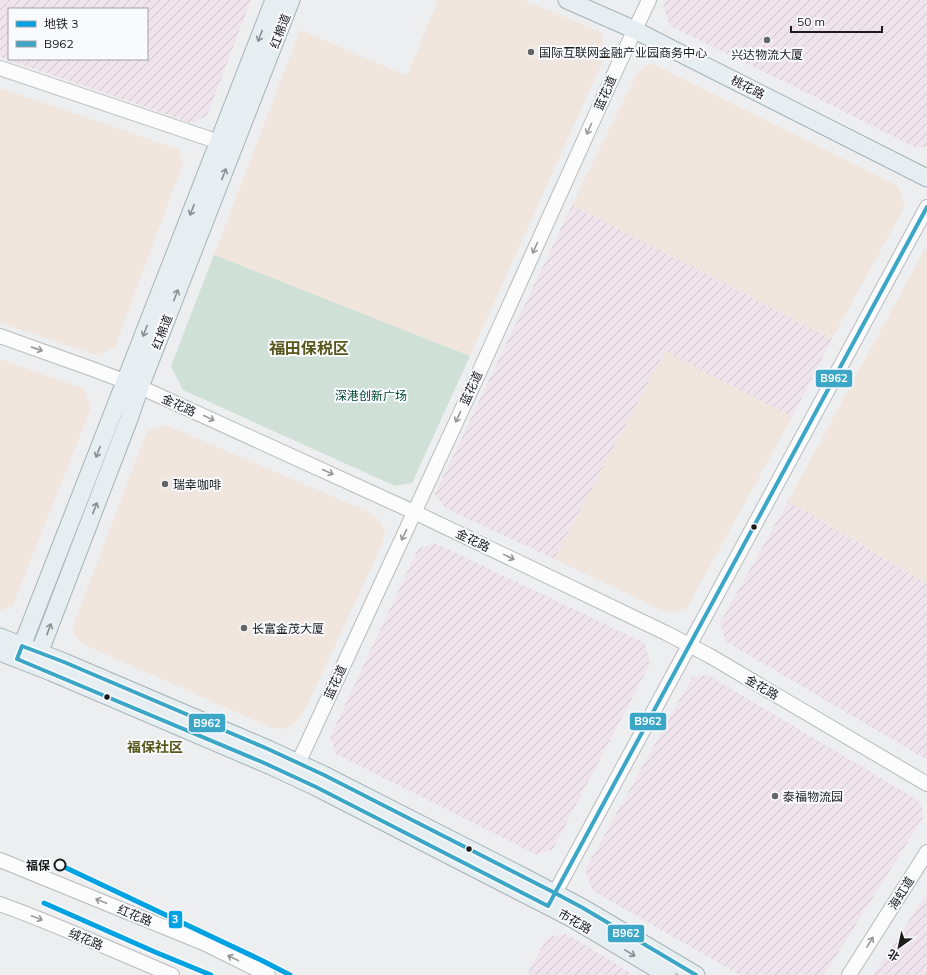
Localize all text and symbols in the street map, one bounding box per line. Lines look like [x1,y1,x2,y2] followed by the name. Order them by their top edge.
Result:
[8,8,148,60] legend
[791,8,882,34] scale bar
[267,12,293,50] street label: 红棉道
[797,14,825,29] text: 50 m
[44,16,78,31] text: 地铁 3
[255,30,263,42] one-way arrow
[762,35,772,45] marker: 兴达物流大厦
[44,36,74,51] text: B962
[539,45,707,60] place label: 国际互联网金融产业园商务中心
[526,47,536,57] marker: 国际互联网金融产业园商务中心
[731,47,803,62] place label: 兴达物流大厦
[729,72,767,102] street label: 桃花路
[591,73,619,113] street label: 蓝花道
[585,123,592,135] one-way arrow
[220,168,228,180] one-way arrow
[188,203,196,215] one-way arrow
[531,241,539,253] one-way arrow
[173,289,181,301] one-way arrow
[149,313,175,351] street label: 红棉道
[141,324,149,336] one-way arrow
[269,338,349,358] district label: 福田保税区
[30,346,42,354] one-way arrow
[457,369,485,407] street label: 蓝花道
[815,369,853,388] line badge: B962
[820,371,848,385] text: B962
[335,388,407,403] park label: 深港创新广场
[160,391,198,419] street label: 金花路
[454,410,461,422] one-way arrow
[203,415,215,423] one-way arrow
[93,445,101,457] one-way arrow
[321,469,333,477] one-way arrow
[173,477,221,492] place label: 瑞幸咖啡
[160,479,170,489] marker: 瑞幸咖啡
[92,502,100,514] one-way arrow
[749,522,759,532] unlabelled marker
[454,525,492,555] street label: 金花路
[400,528,407,540] one-way arrow
[502,554,514,561] one-way arrow
[252,621,324,636] place label: 长富金茂大厦
[239,623,249,633] marker: 长富金茂大厦
[45,624,53,636] one-way arrow
[321,663,349,701] street label: 蓝花道
[743,672,781,702] street label: 金花路
[102,692,112,702] unlabelled marker
[629,712,667,731] line badge: B962
[188,713,226,733] line badge: B962
[634,714,662,728] text: B962
[193,716,221,730] text: B962
[127,738,183,756] district label: 福保社区
[783,789,843,804] place label: 泰福物流园
[770,791,780,801] marker: 泰福物流园
[464,844,474,854] unlabelled marker
[26,858,50,873] place label: 福保
[53,858,67,872] marker: 福保
[885,874,917,912] street label: 海虹道
[95,897,107,905] one-way arrow
[115,901,155,929] street label: 红花路
[556,906,594,936] street label: 市花路
[168,910,183,929] line badge: 3
[172,912,179,926] text: 3
[30,915,42,922] one-way arrow
[607,924,645,943] line badge: B962
[66,925,106,953] street label: 绒花路
[612,926,640,940] text: B962
[879,927,919,967] north arrow
[866,937,874,948] one-way arrow
[885,947,902,964] text: 北
[624,950,636,958] one-way arrow
[228,954,240,961] one-way arrow

